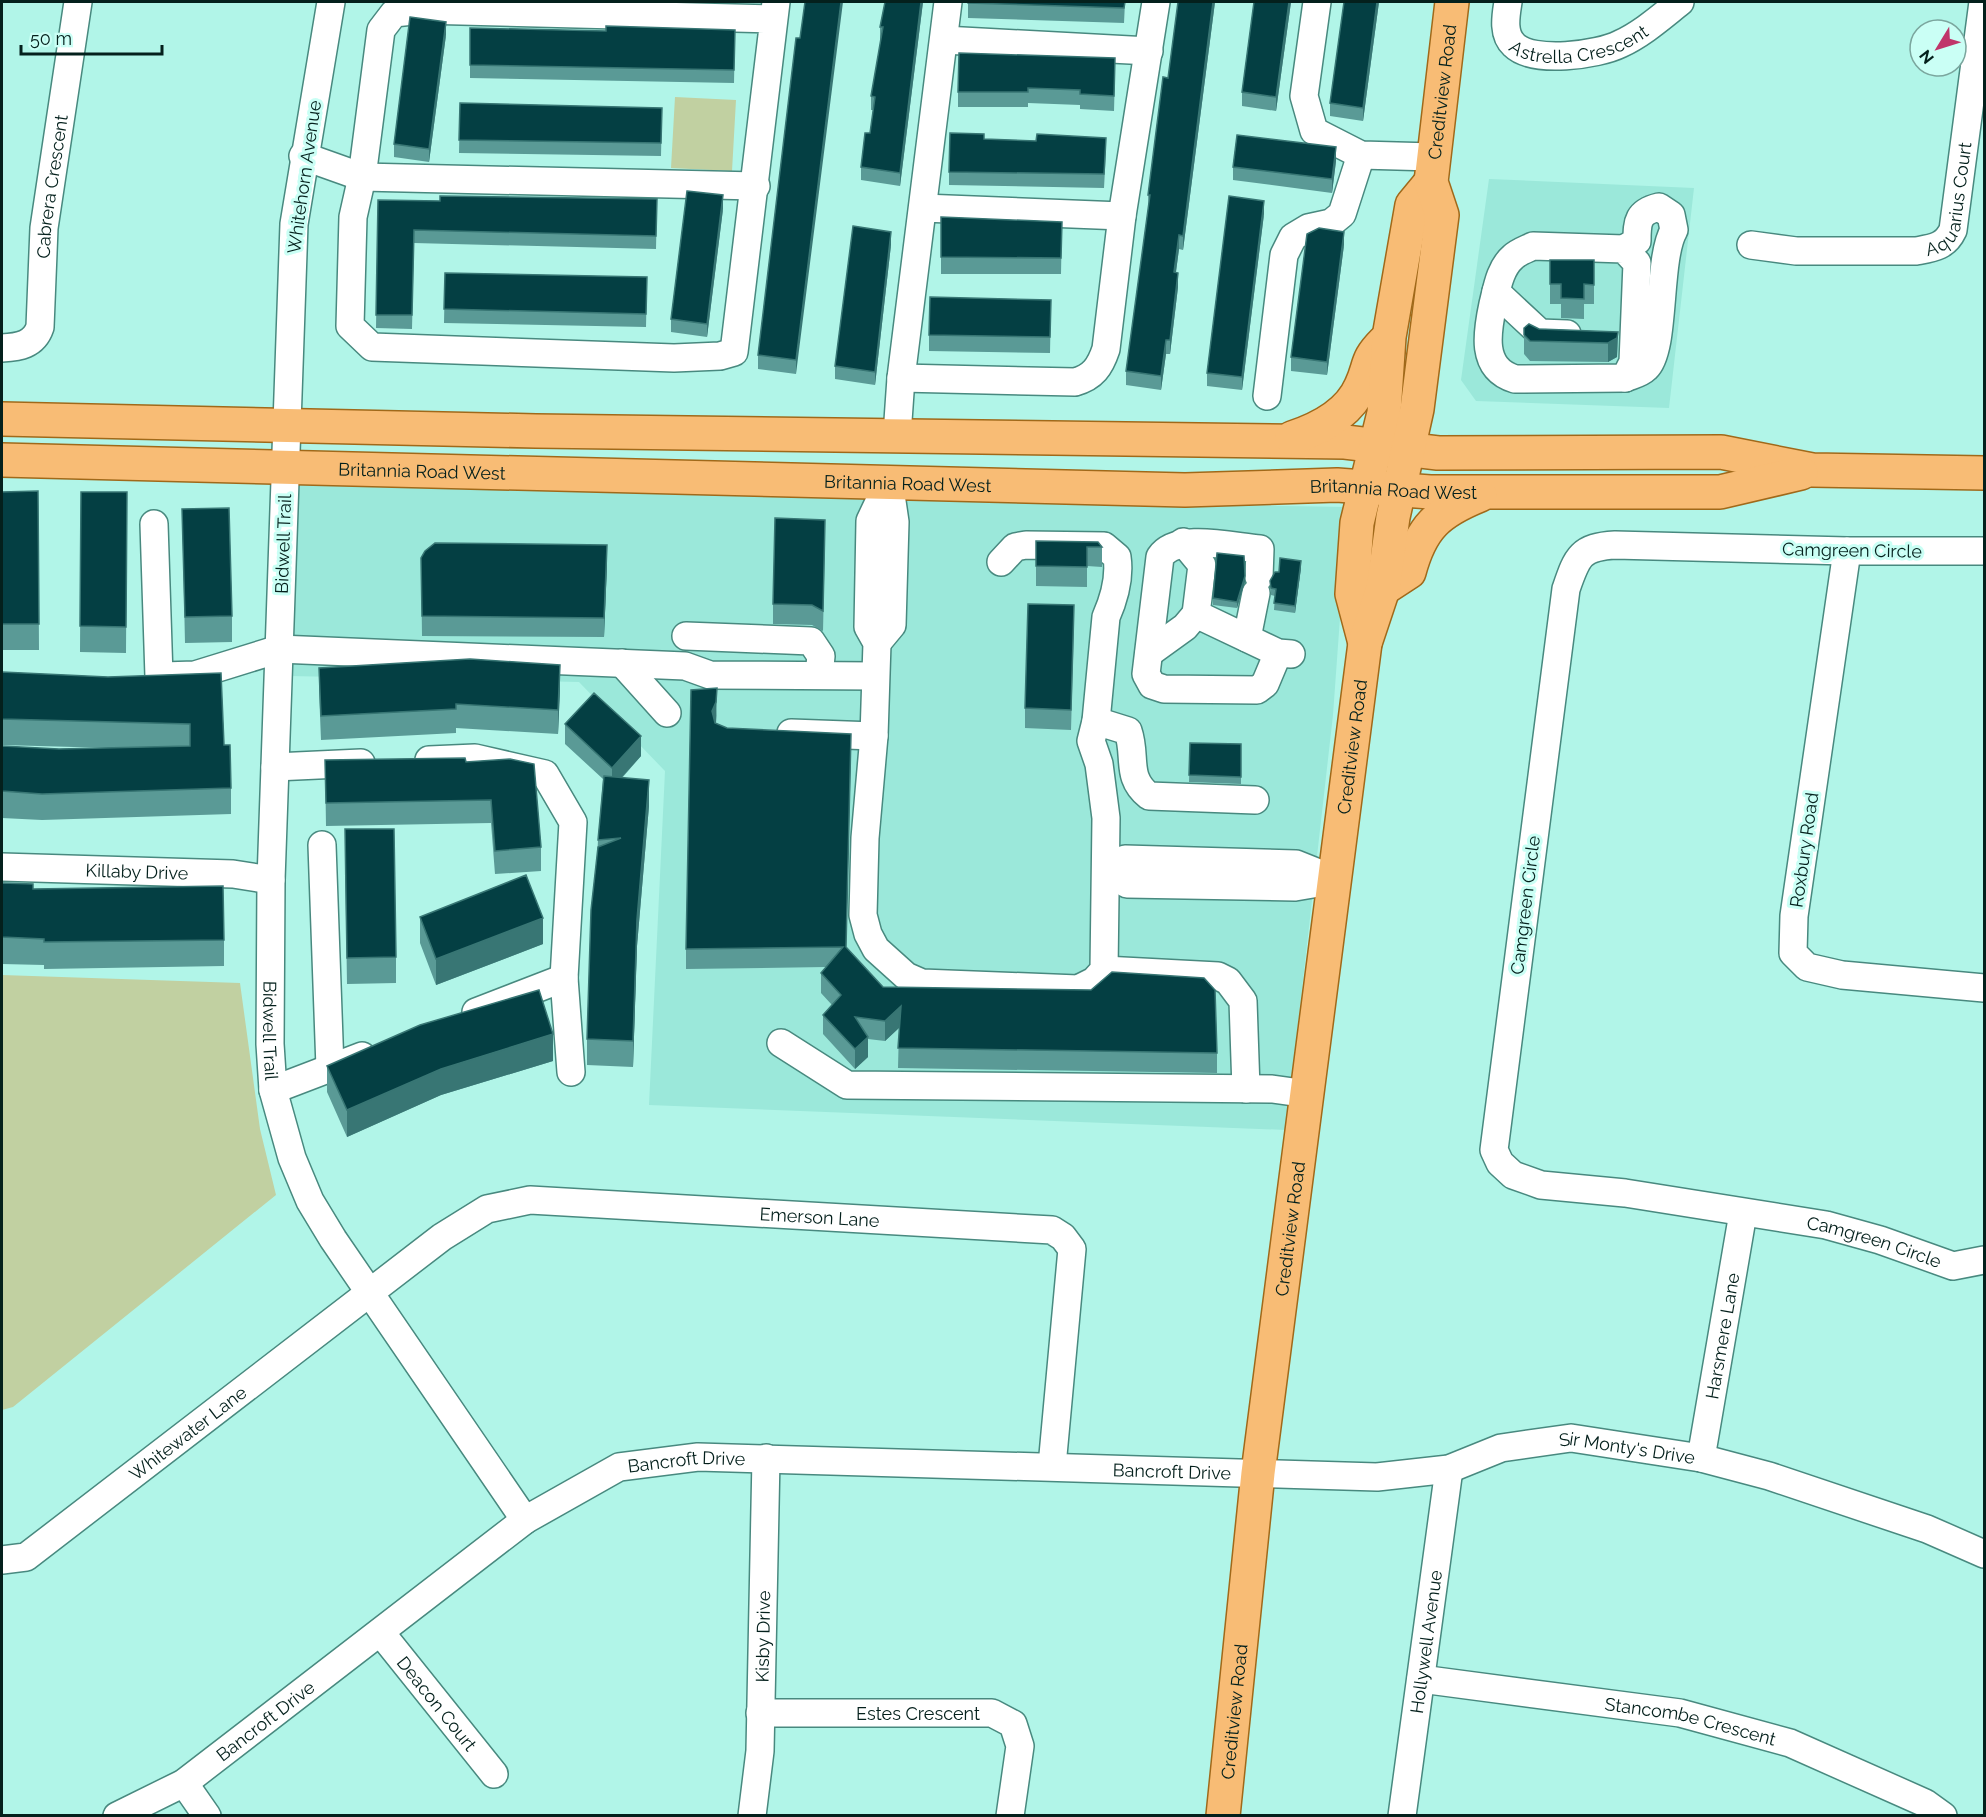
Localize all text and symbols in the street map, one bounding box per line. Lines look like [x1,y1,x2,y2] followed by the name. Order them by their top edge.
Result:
[21,18,162,56] scale bar
[1908,18,1968,78] north arrow
[1506,20,1652,67] street label: Astrella Crescent
[1423,23,1460,161] street label: Creditview Road
[30,28,72,49] text: 50 m
[1915,46,1938,68] text: N
[283,98,325,255] street label: Whitehorn Avenue
[32,113,71,259] street label: Cabrera Crescent
[1923,141,1975,260] street label: Aquarius Court
[338,458,506,483] street label: Britannia Road West
[824,470,992,496] street label: Britannia Road West
[1309,474,1477,503] street label: Britannia Road West
[271,494,295,594] street label: Bidwell Trail
[1782,538,1922,562] street label: Camgreen Circle
[1333,678,1371,816] street label: Creditview Road
[1786,791,1822,909] street label: Roxbury Road
[1506,834,1544,976] street label: Camgreen Circle
[85,859,189,883] street label: Killaby Drive
[259,981,283,1081] street label: Bidwell Trail
[1270,1160,1309,1298] street label: Creditview Road
[759,1203,881,1231] street label: Emerson Lane
[1805,1212,1945,1272] street label: Camgreen Circle
[1701,1271,1743,1401] street label: Harsmere Lane
[125,1381,251,1484] street label: Whitewater Lane
[1557,1427,1697,1468] street label: Sir Monty's Drive
[626,1446,746,1476] street label: Bancroft Drive
[1112,1459,1232,1483] street label: Bancroft Drive
[1406,1568,1446,1715] street label: Hollywell Avenue
[751,1590,774,1683] street label: Kisby Drive
[1216,1643,1251,1780] street label: Creditview Road
[393,1652,481,1755] street label: Deacon Court
[212,1676,319,1765] street label: Bancroft Drive
[1604,1693,1779,1749] street label: Stancombe Crescent
[856,1703,980,1724] street label: Estes Crescent

